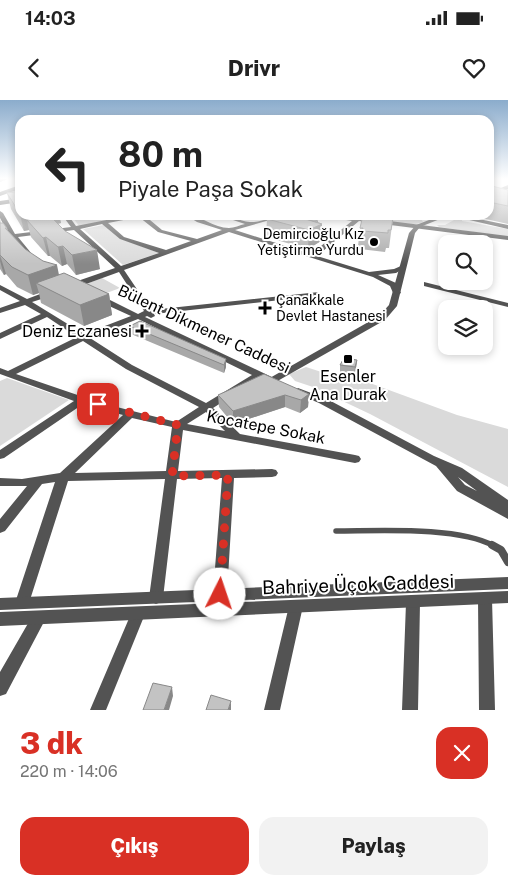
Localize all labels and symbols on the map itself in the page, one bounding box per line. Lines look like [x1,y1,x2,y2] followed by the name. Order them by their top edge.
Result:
[257,226,364,258] place label: Demircioğlu Kız Yetiştirme Yurdu
[368,236,380,248] marker: Demircioğlu Kız Yetiştirme Yurdu
[115,281,293,377] street label: Bülent Dikmener Caddesi
[276,292,386,324] place label: Çanakkale Devlet Hastanesi
[258,301,272,315] marker: Çanakkale Devlet Hastanesi
[22,322,132,341] place label: Deniz Eczanesi
[136,325,148,337] marker: Deniz Eczanesi
[342,353,354,365] marker: Esenler Ana Durak
[309,367,387,404] place label: Esenler Ana Durak
[77,383,119,425] pin
[205,406,327,448] street label: Kocatepe Sokak
[193,567,245,619] position arrow
[262,570,454,598] street label: Bahriye Üçok Caddesi

